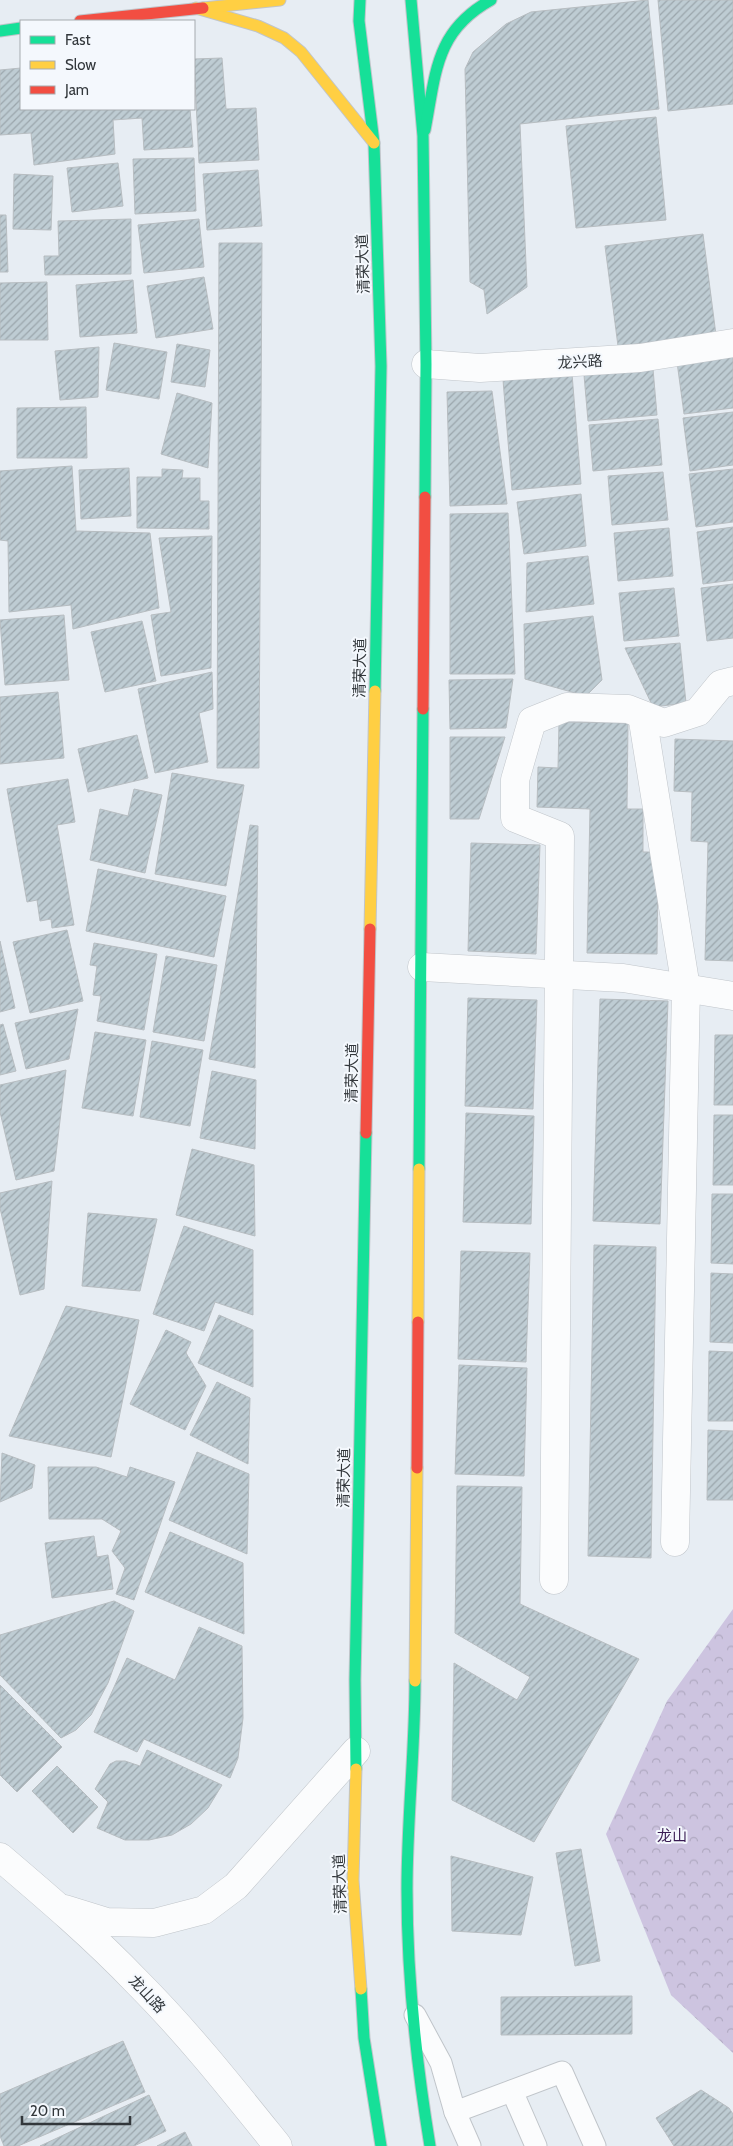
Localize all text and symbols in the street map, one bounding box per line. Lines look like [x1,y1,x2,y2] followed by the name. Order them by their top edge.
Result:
[20,20,195,110] legend
[65,31,90,49] text: Fast
[65,56,96,74] text: Slow
[64,81,89,99] text: Jam
[353,234,373,294] street label: 清荣大道
[557,352,603,372] street label: 龙兴路
[350,638,370,698] street label: 清荣大道
[342,1043,362,1103] street label: 清荣大道
[334,1448,354,1508] street label: 清荣大道
[657,1827,687,1845] park label: 龙山
[330,1854,350,1914] street label: 清荣大道
[125,1971,169,2017] street label: 龙山路
[22,2094,130,2126] scale bar
[30,2102,65,2120] text: 20 m

